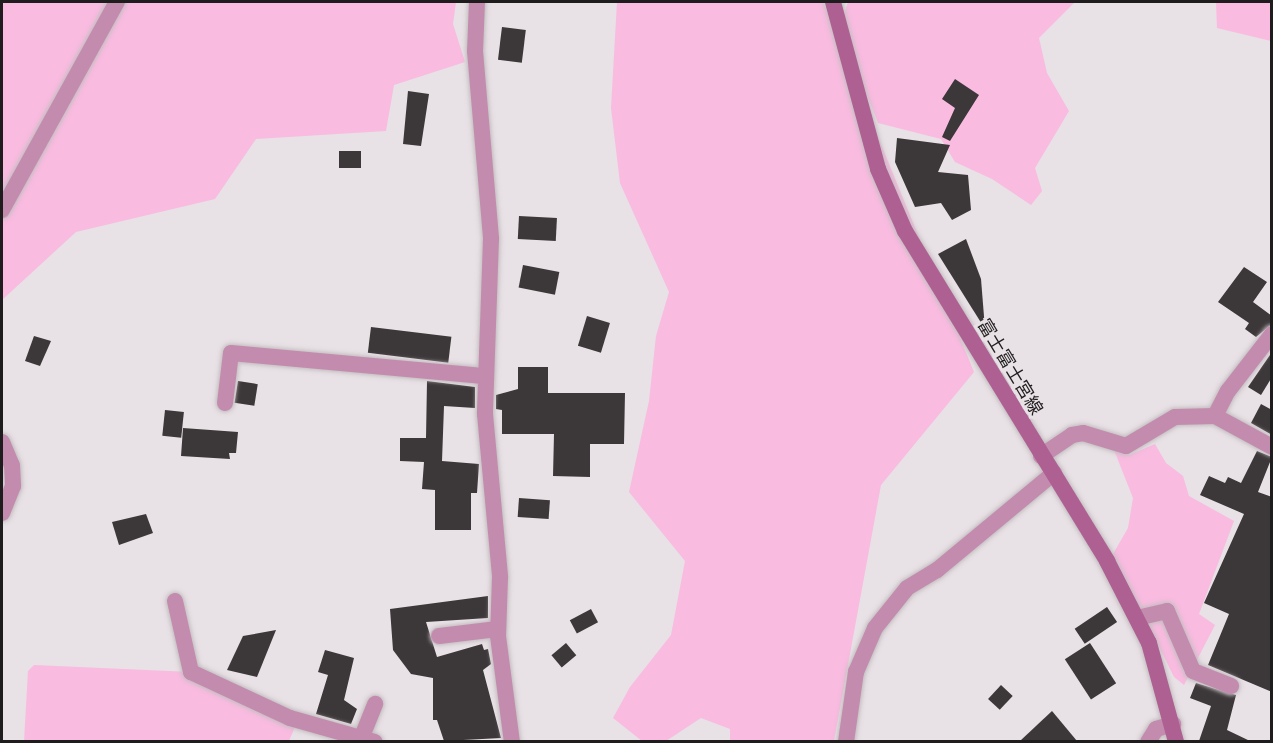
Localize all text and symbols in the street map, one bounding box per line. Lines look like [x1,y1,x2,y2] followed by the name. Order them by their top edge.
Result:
[973,315,1047,419] street label: 富士富士宮線

